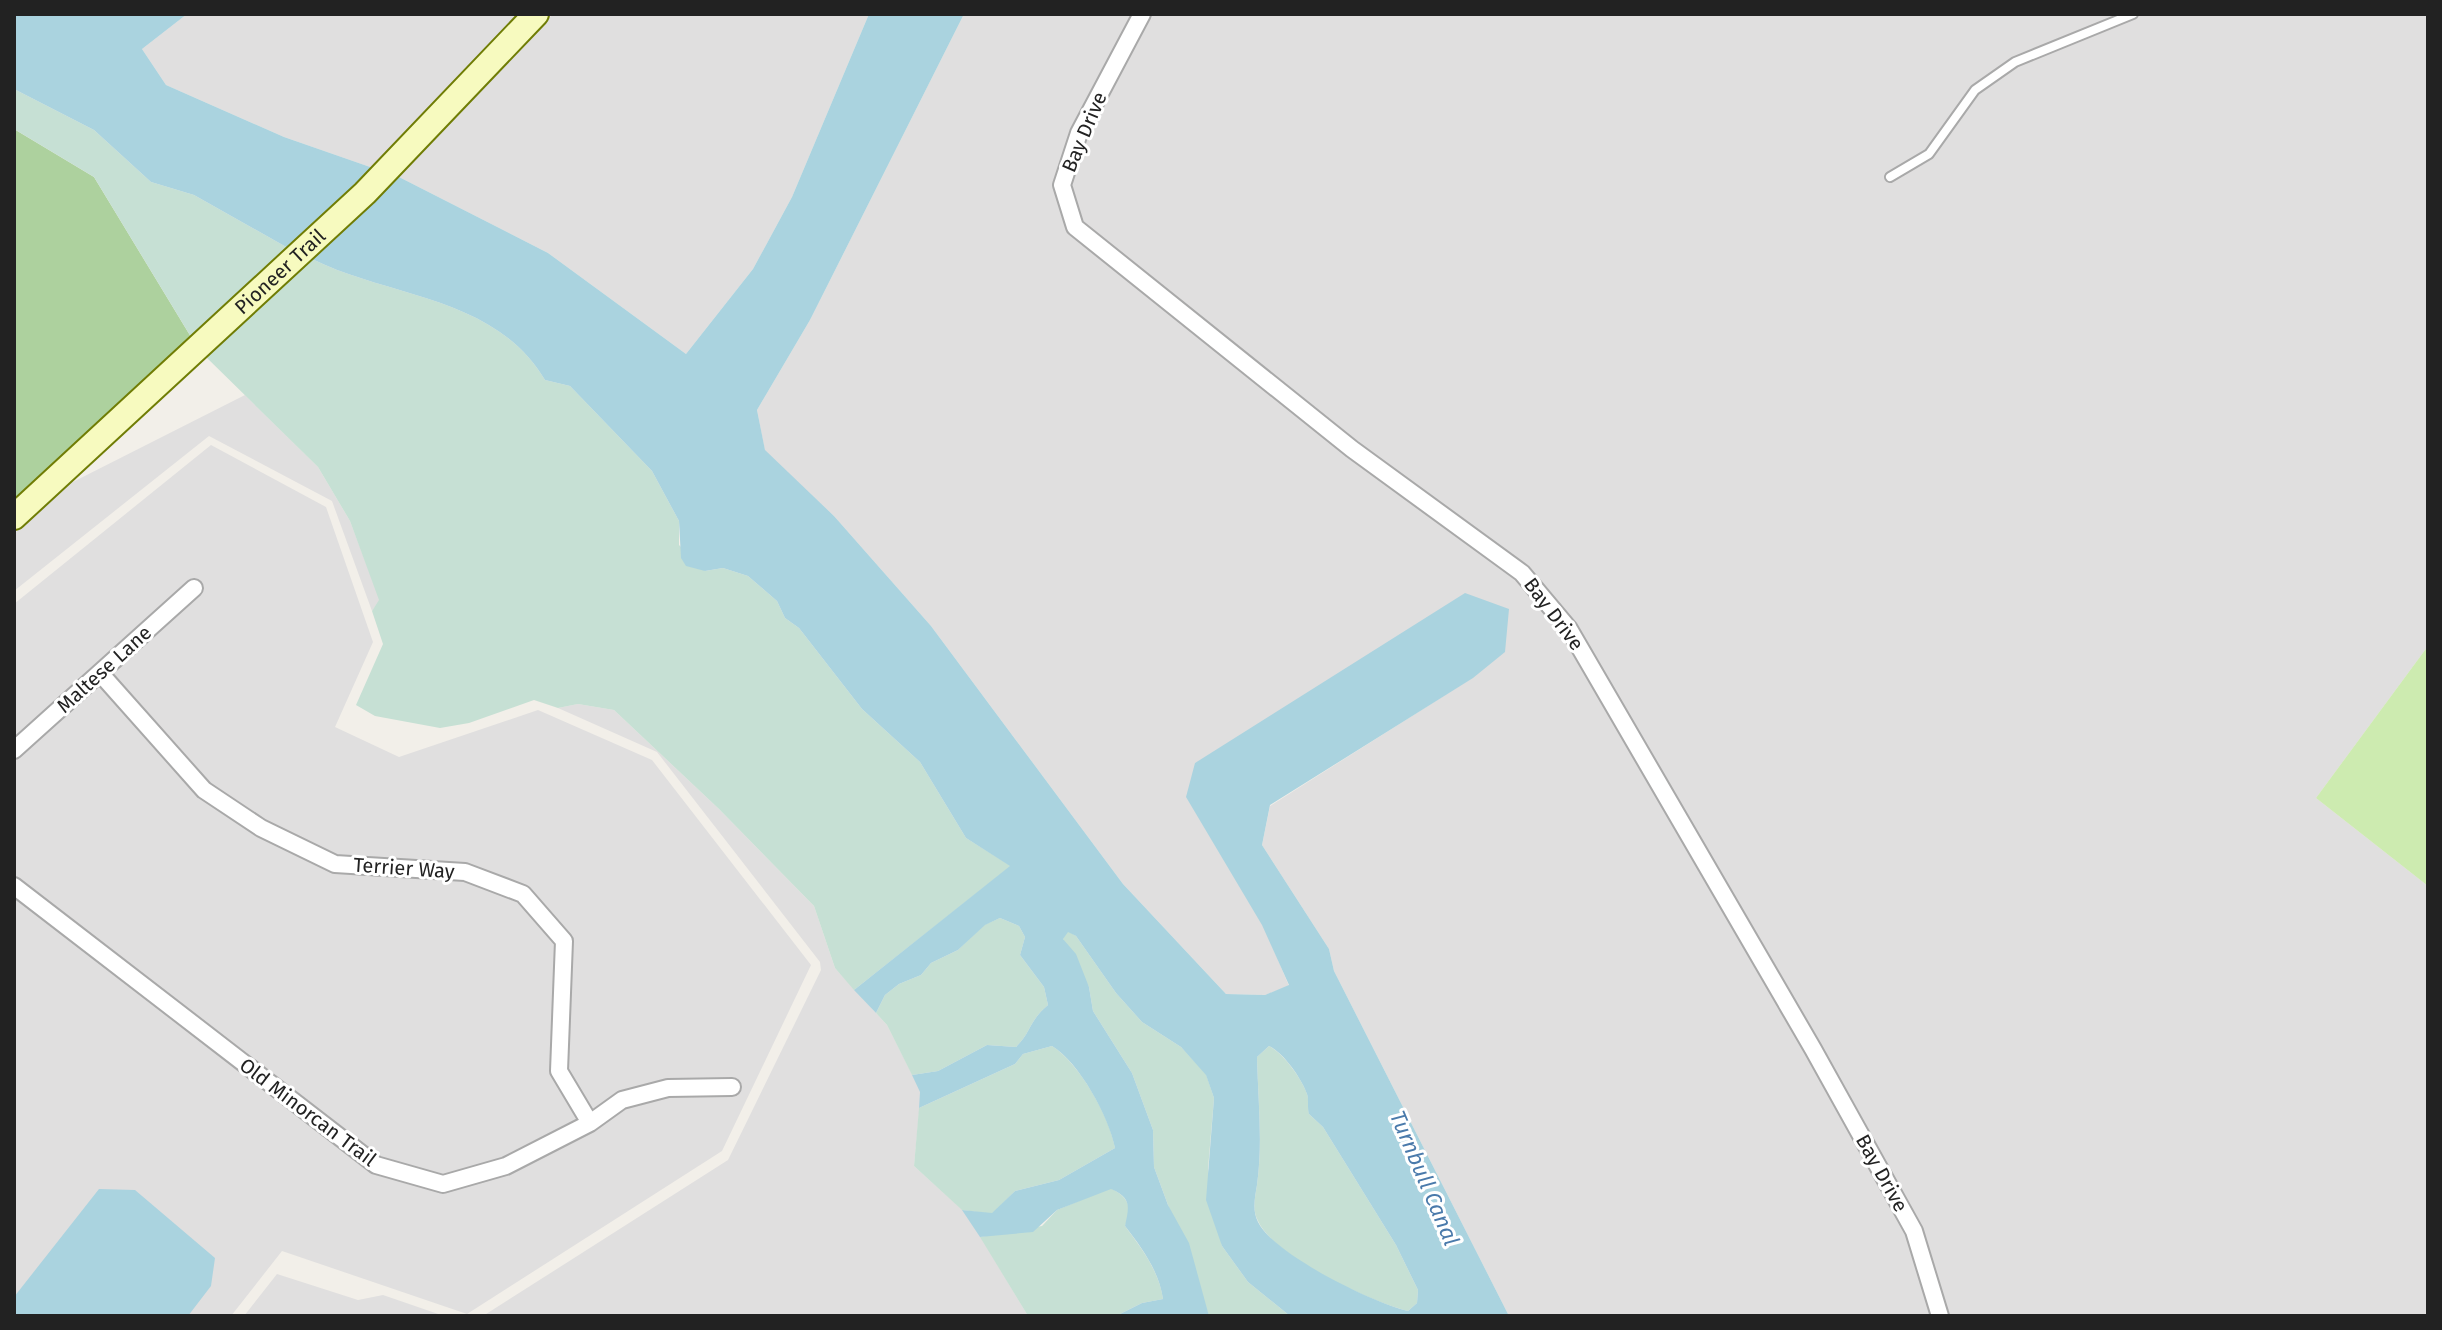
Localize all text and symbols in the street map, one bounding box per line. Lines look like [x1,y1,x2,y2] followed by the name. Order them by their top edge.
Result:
[1056,88,1112,176] street label: Bay Drive
[230,224,330,319] street label: Pioneer Trail
[1519,573,1589,655] street label: Bay Drive
[52,620,156,718] street label: Maltese Lane
[353,852,456,884] street label: Terrier Way
[235,1053,381,1171] street label: Old Minorcan Trail
[1384,1107,1465,1250] water label: Turnbull Canal
[1851,1130,1913,1216] street label: Bay Drive

